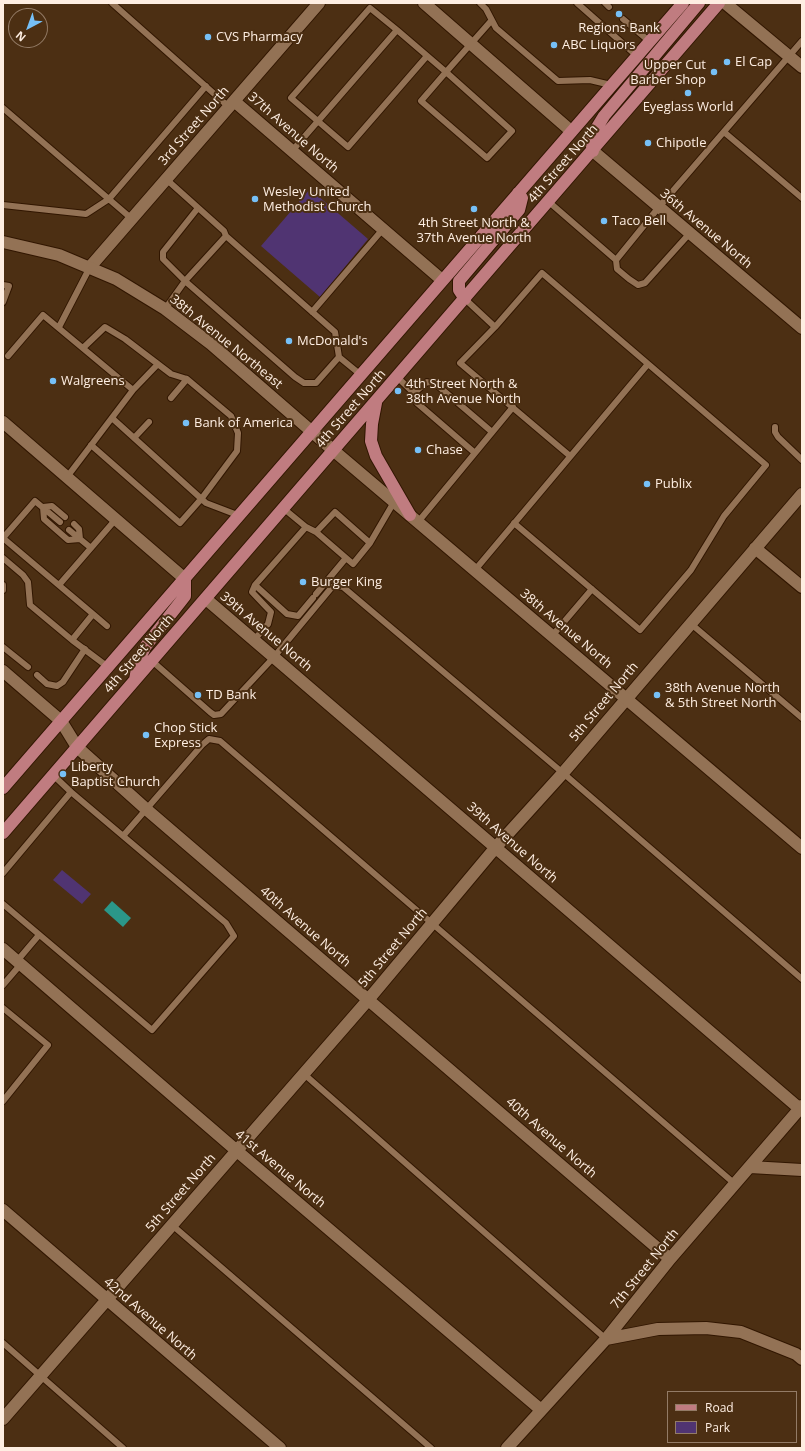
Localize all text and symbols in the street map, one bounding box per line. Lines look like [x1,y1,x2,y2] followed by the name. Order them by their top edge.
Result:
[8,8,48,48] north arrow
[614,9,624,19] marker: Regions Bank
[578,20,660,36] place label: Regions Bank
[12,28,29,45] text: N
[216,29,303,45] place label: CVS Pharmacy
[203,32,213,42] marker: CVS Pharmacy
[562,37,636,53] place label: ABC Liquors
[549,40,559,50] marker: ABC Liquors
[735,54,772,70] place label: El Cap
[630,57,706,88] place label: Upper Cut Barber Shop
[722,57,732,67] marker: El Cap
[709,67,719,77] marker: Upper Cut Barber Shop
[156,83,232,169] street label: 3rd Street North
[683,88,693,98] marker: Eyeglass World
[244,89,342,177] street label: 37th Avenue North
[643,99,733,115] place label: Eyeglass World
[525,122,601,206] street label: 4th Street North
[656,135,706,151] place label: Chipotle
[643,138,653,148] marker: Chipotle
[263,184,372,215] place label: Wesley United Methodist Church
[657,186,755,272] street label: 36th Avenue North
[250,194,260,204] marker: Wesley United Methodist Church
[469,204,479,214] marker: 4th Street North & 37th Avenue North
[612,213,666,229] place label: Taco Bell
[416,215,532,246] place label: 4th Street North & 37th Avenue North
[599,216,609,226] marker: Taco Bell
[167,292,285,392] street label: 38th Avenue Northeast
[297,333,368,349] place label: McDonald's
[284,336,294,346] marker: McDonald's
[313,367,389,451] street label: 4th Street North
[61,373,125,389] place label: Walgreens
[48,376,58,386] marker: Walgreens
[406,376,521,407] place label: 4th Street North & 38th Avenue North
[393,386,403,396] marker: 4th Street North & 38th Avenue North
[194,415,293,431] place label: Bank of America
[181,418,191,428] marker: Bank of America
[426,442,463,458] place label: Chase
[413,445,423,455] marker: Chase
[655,476,692,492] place label: Publix
[642,479,652,489] marker: Publix
[311,574,382,590] place label: Burger King
[298,577,308,587] marker: Burger King
[517,586,615,672] street label: 38th Avenue North
[217,589,315,675] street label: 39th Avenue North
[101,612,177,696] street label: 4th Street North
[566,659,642,745] street label: 5th Street North
[665,680,780,711] place label: 38th Avenue North & 5th Street North
[206,687,256,703] place label: TD Bank
[193,690,203,700] marker: TD Bank
[652,690,662,700] marker: 38th Avenue North & 5th Street North
[154,720,217,751] place label: Chop Stick Express
[141,730,151,740] marker: Chop Stick Express
[71,759,160,790] place label: Liberty Baptist Church
[58,769,68,779] marker: Liberty Baptist Church
[463,799,561,887] street label: 39th Avenue North
[256,883,354,971] street label: 40th Avenue North
[355,905,431,991] street label: 5th Street North
[502,1094,600,1182] street label: 40th Avenue North
[232,1127,328,1211] street label: 41st Avenue North
[143,1151,219,1235] street label: 5th Street North
[608,1226,682,1312] street label: 7th Street North
[100,1274,200,1364] street label: 42nd Avenue North
[667,1391,797,1443] legend
[705,1399,734,1416] text: Road
[705,1419,730,1436] text: Park

